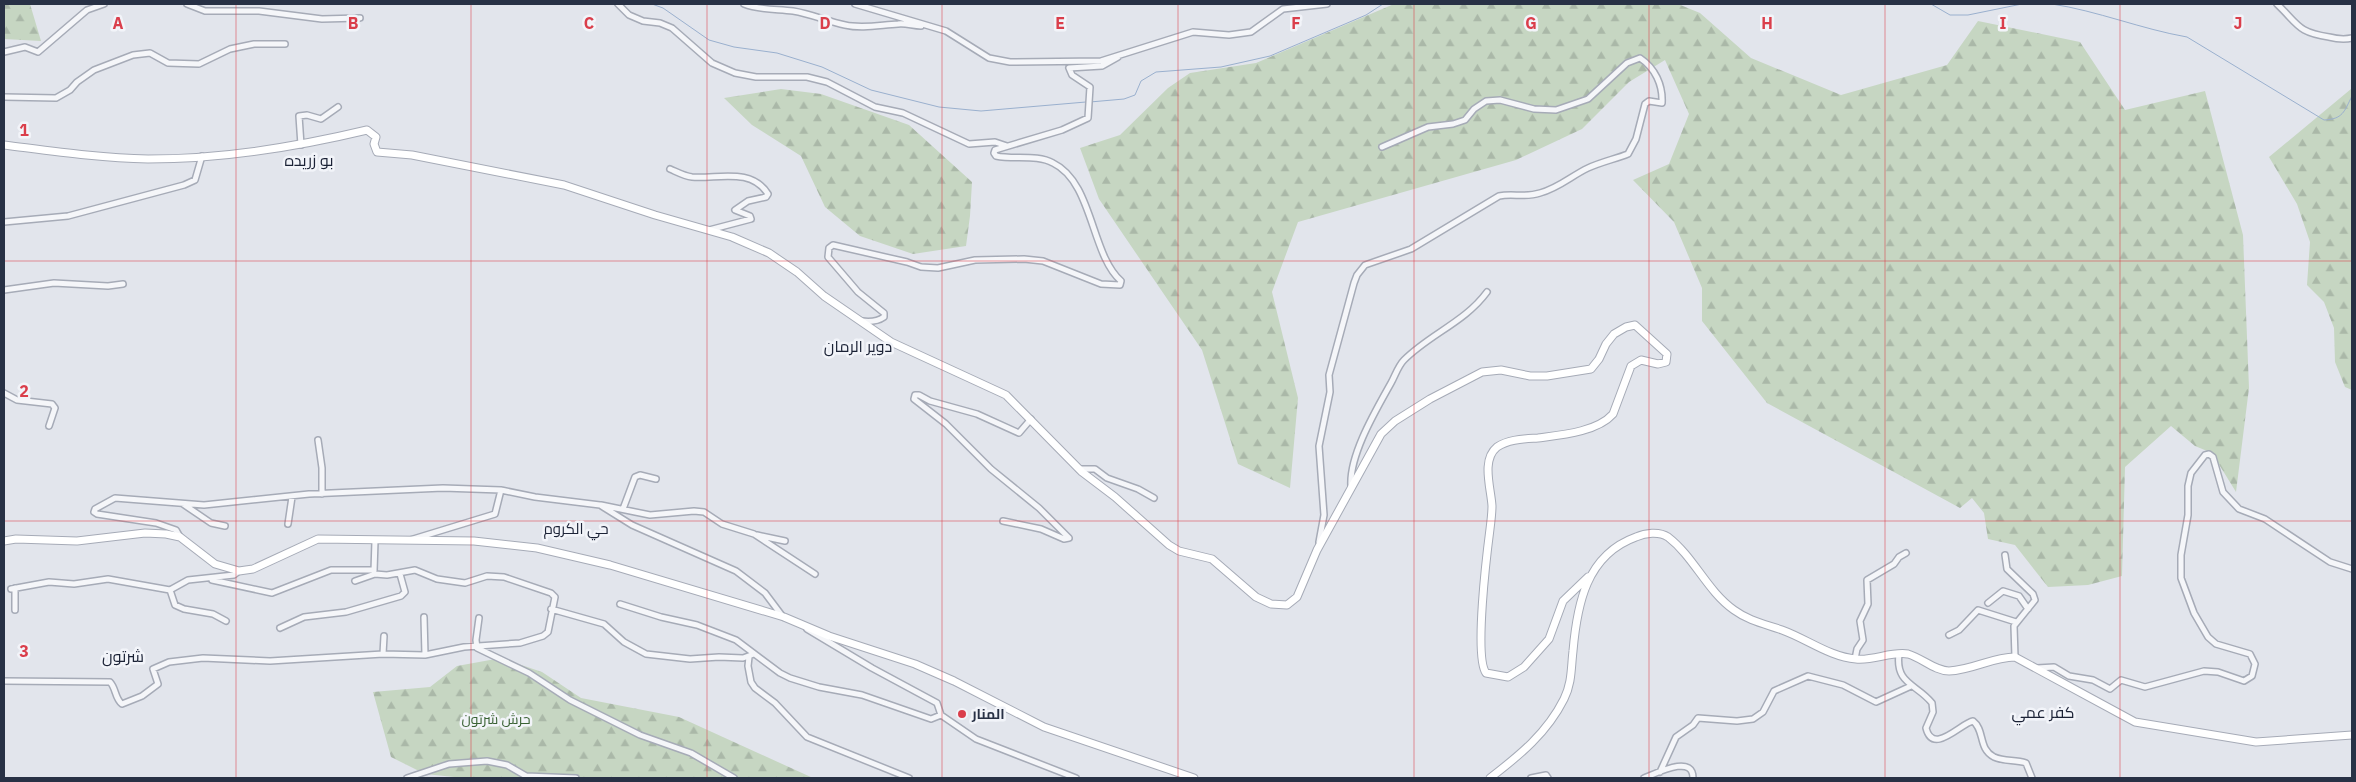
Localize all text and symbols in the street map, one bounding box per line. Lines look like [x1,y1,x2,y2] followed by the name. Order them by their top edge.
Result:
[113,13,124,33] text: A
[348,13,359,33] text: B
[584,13,594,33] text: C
[819,13,831,33] text: D
[1055,13,1065,33] text: E
[1291,13,1301,33] text: F
[1525,13,1537,33] text: G
[1761,13,1773,33] text: H
[2000,13,2007,33] text: I
[2234,13,2242,33] text: J
[19,120,29,140] text: 1
[284,150,334,170] district label: بو زريده
[824,336,892,357] district label: دوير الرمان
[19,381,29,401] text: 2
[543,519,609,541] district label: حي الكروم
[19,641,29,661] text: 3
[102,646,144,667] district label: شرتون
[2011,702,2075,726] district label: كفر عمي
[971,705,1005,723] place label: المنار
[956,708,968,720] marker: المنار
[462,710,530,728] park label: حرش شرتون

